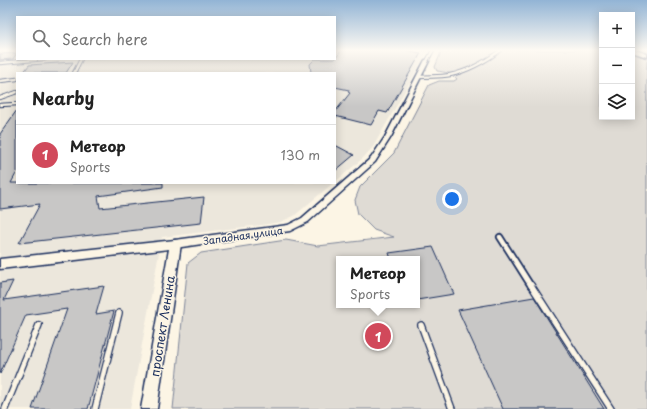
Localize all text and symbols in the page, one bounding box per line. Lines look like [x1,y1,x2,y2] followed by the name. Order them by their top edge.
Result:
[599,12,635,120] map controls
[599,12,635,48] button: +
[16,16,336,60] search box
[30,27,52,49] icon: search
[62,27,148,50] text: Search here
[599,48,635,84] button: −
[599,84,635,120] button: layers
[32,85,94,111] text: Nearby
[70,134,126,157] text: Метеор
[42,145,48,164] text: 1
[281,145,320,164] text: 130 m
[70,157,110,176] text: Sports
[442,189,462,209] your location
[202,222,285,248] street label: Западная улица
[336,256,420,308] popup
[350,261,406,284] text: Метеор
[145,274,179,378] street label: проспект Ленина
[350,284,390,303] text: Sports
[365,321,391,351] pin: 1

